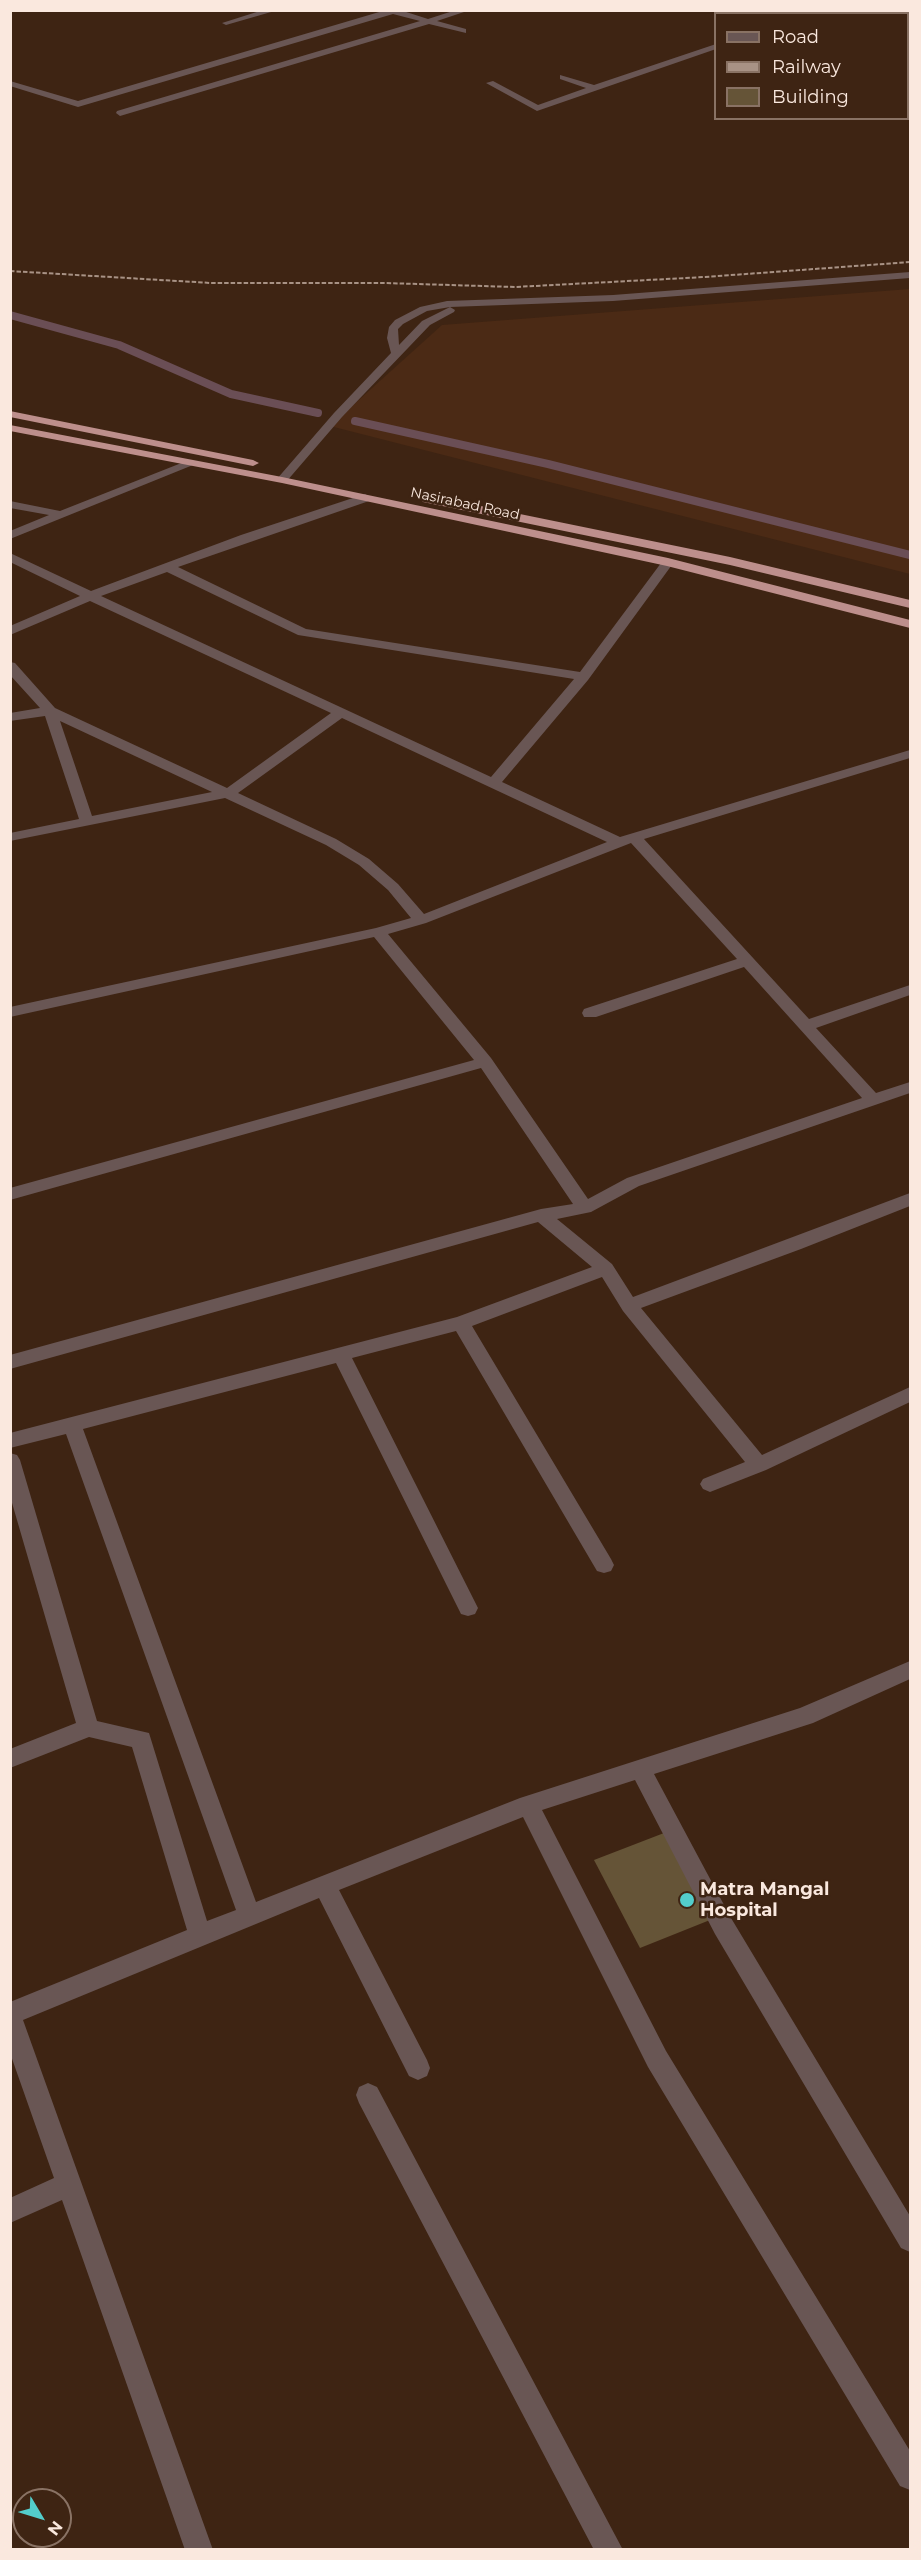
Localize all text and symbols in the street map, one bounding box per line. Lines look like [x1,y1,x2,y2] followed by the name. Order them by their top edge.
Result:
[714,12,909,120] legend
[772,26,819,48] text: Road
[772,56,841,78] text: Railway
[772,86,849,108] text: Building
[409,484,521,524] street label: Nasirabad Road
[700,1879,829,1922] place label: Matra Mangal Hospital
[678,1891,696,1909] marker: Matra Mangal Hospital
[12,2488,72,2548] north arrow
[44,2517,66,2539] text: N

